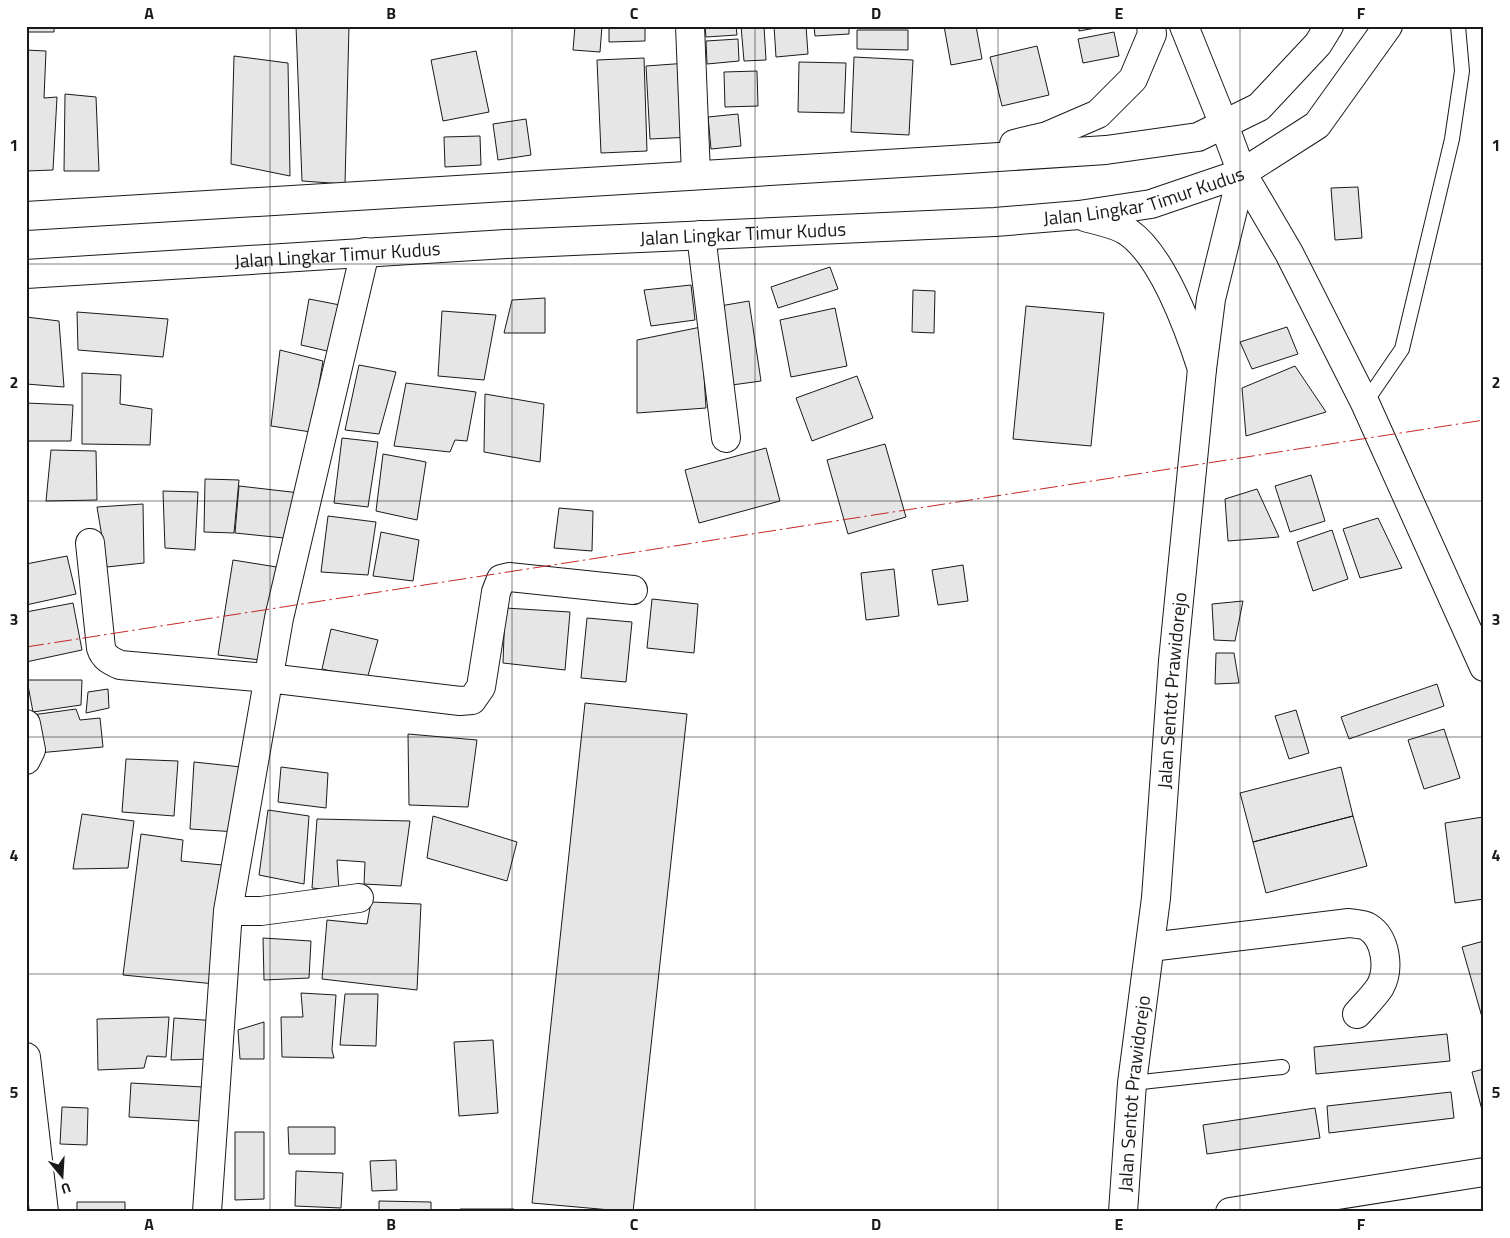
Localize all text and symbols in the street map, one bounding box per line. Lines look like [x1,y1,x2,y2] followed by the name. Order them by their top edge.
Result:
[144,1,154,25] text: A
[386,1,396,25] text: B
[630,1,639,25] text: C
[871,1,881,25] text: D
[1115,1,1124,25] text: E
[1357,1,1366,25] text: F
[10,133,18,157] text: 1
[1492,133,1500,157] text: 1
[1042,158,1248,232] street label: Jalan Lingkar Timur Kudus
[639,214,847,252] street label: Jalan Lingkar Timur Kudus
[233,233,441,275] street label: Jalan Lingkar Timur Kudus
[10,370,18,394] text: 2
[1492,370,1500,394] text: 2
[1149,591,1194,790] street label: Jalan Sentot Prawidorejo
[10,607,18,631] text: 3
[1492,607,1500,631] text: 3
[10,843,19,867] text: 4
[1492,843,1501,867] text: 4
[1109,993,1157,1193] street label: Jalan Sentot Prawidorejo
[10,1080,19,1104] text: 5
[1492,1080,1501,1104] text: 5
[38,1150,88,1200] north arrow
[59,1177,74,1200] text: U
[144,1212,154,1236] text: A
[386,1212,396,1236] text: B
[630,1212,639,1236] text: C
[871,1212,881,1236] text: D
[1115,1212,1124,1236] text: E
[1357,1212,1366,1236] text: F

